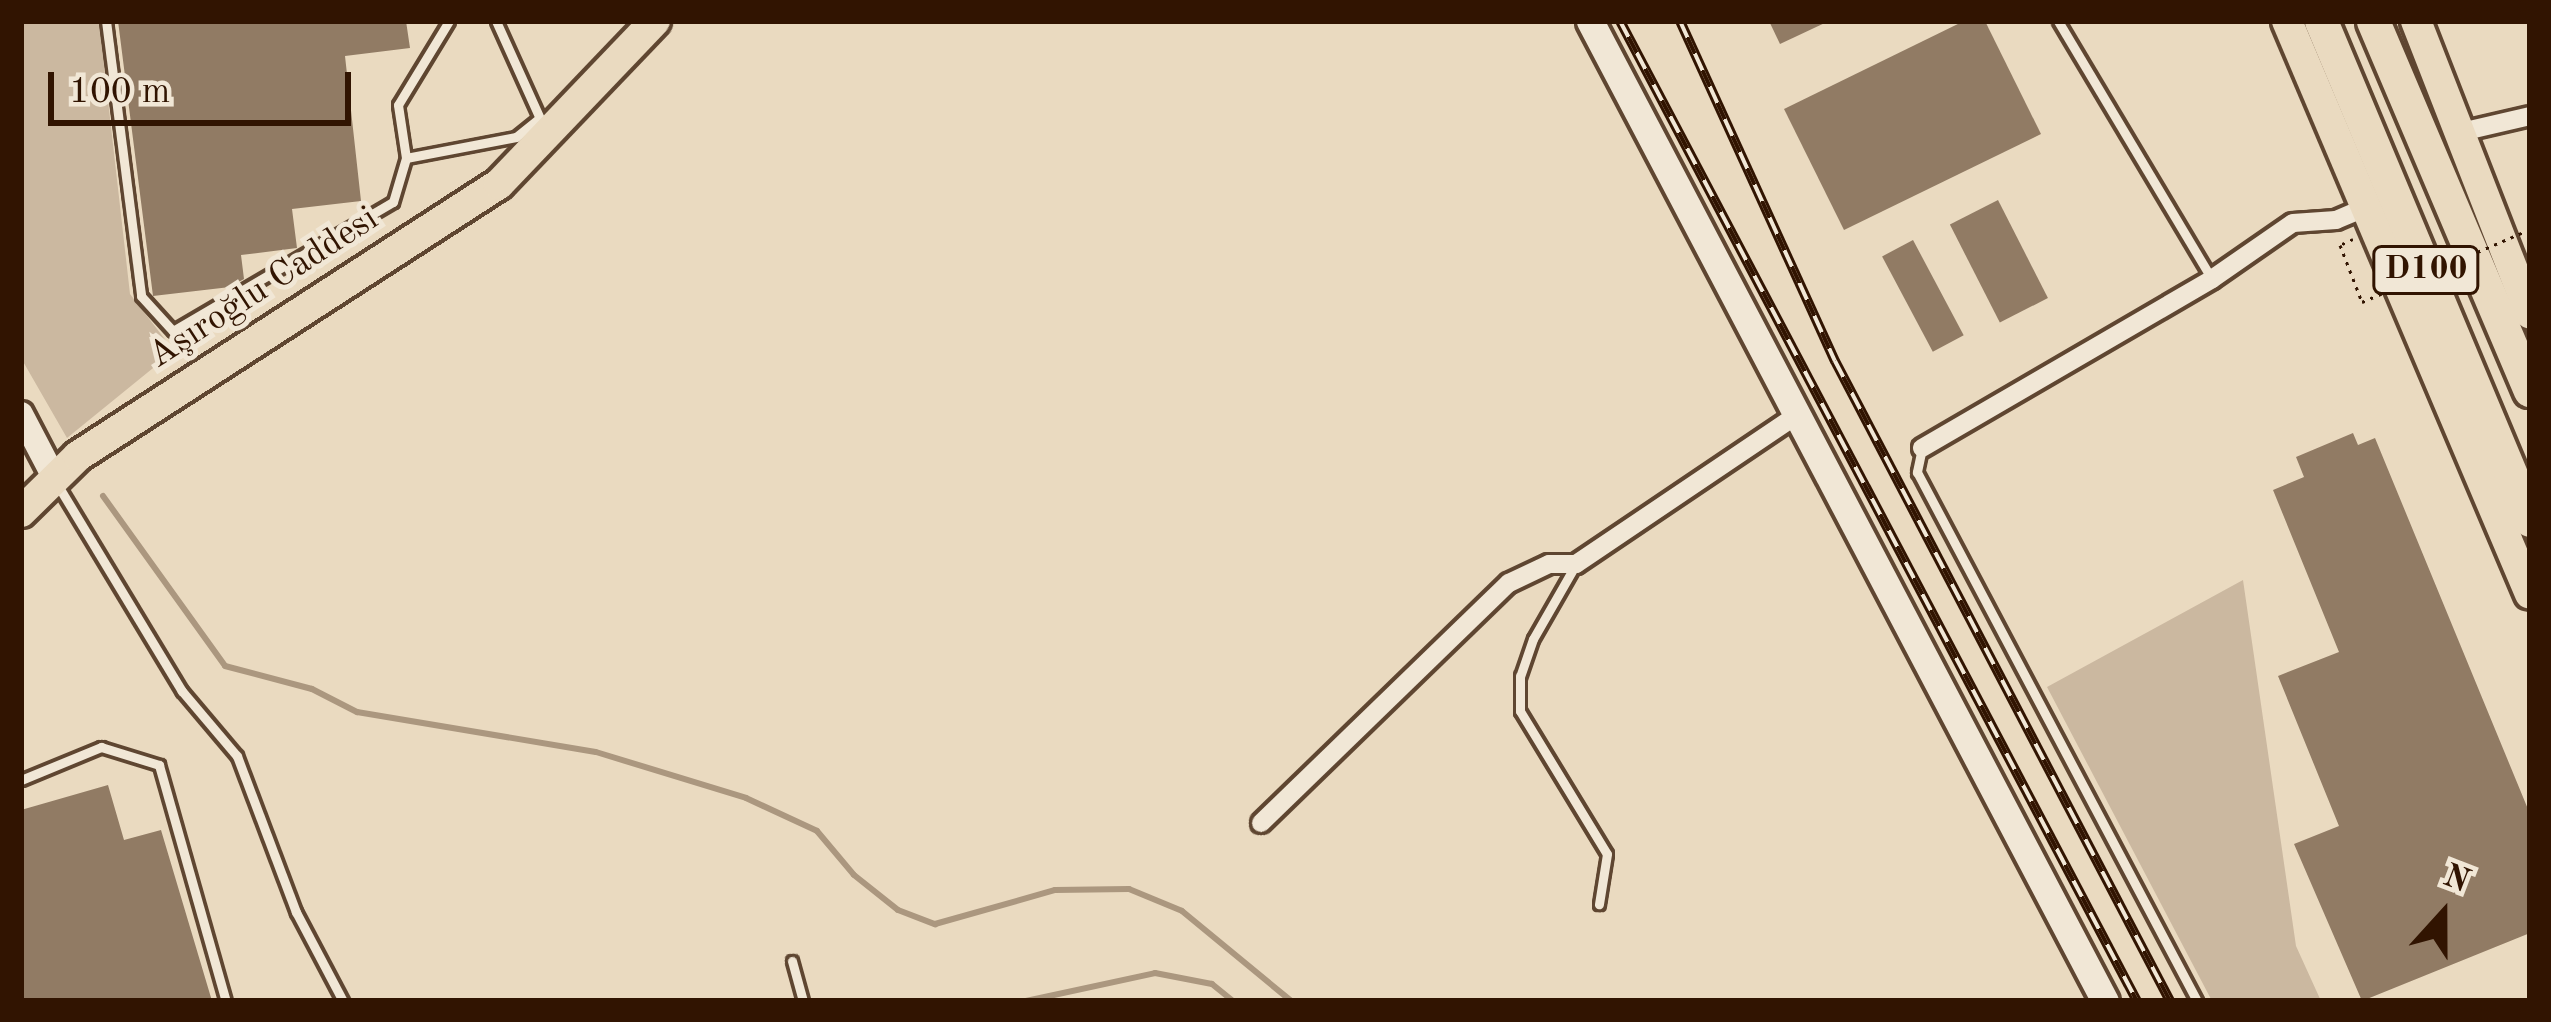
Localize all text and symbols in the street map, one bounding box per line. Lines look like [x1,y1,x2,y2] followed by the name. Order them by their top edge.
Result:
[54,48,357,122] scale bar
[69,75,170,111] text: 100 m
[141,199,387,379] street label: Aşıroğlu Caddesi
[2372,243,2480,297] road number: D100
[2383,854,2503,974] north arrow
[2438,860,2474,900] text: N

